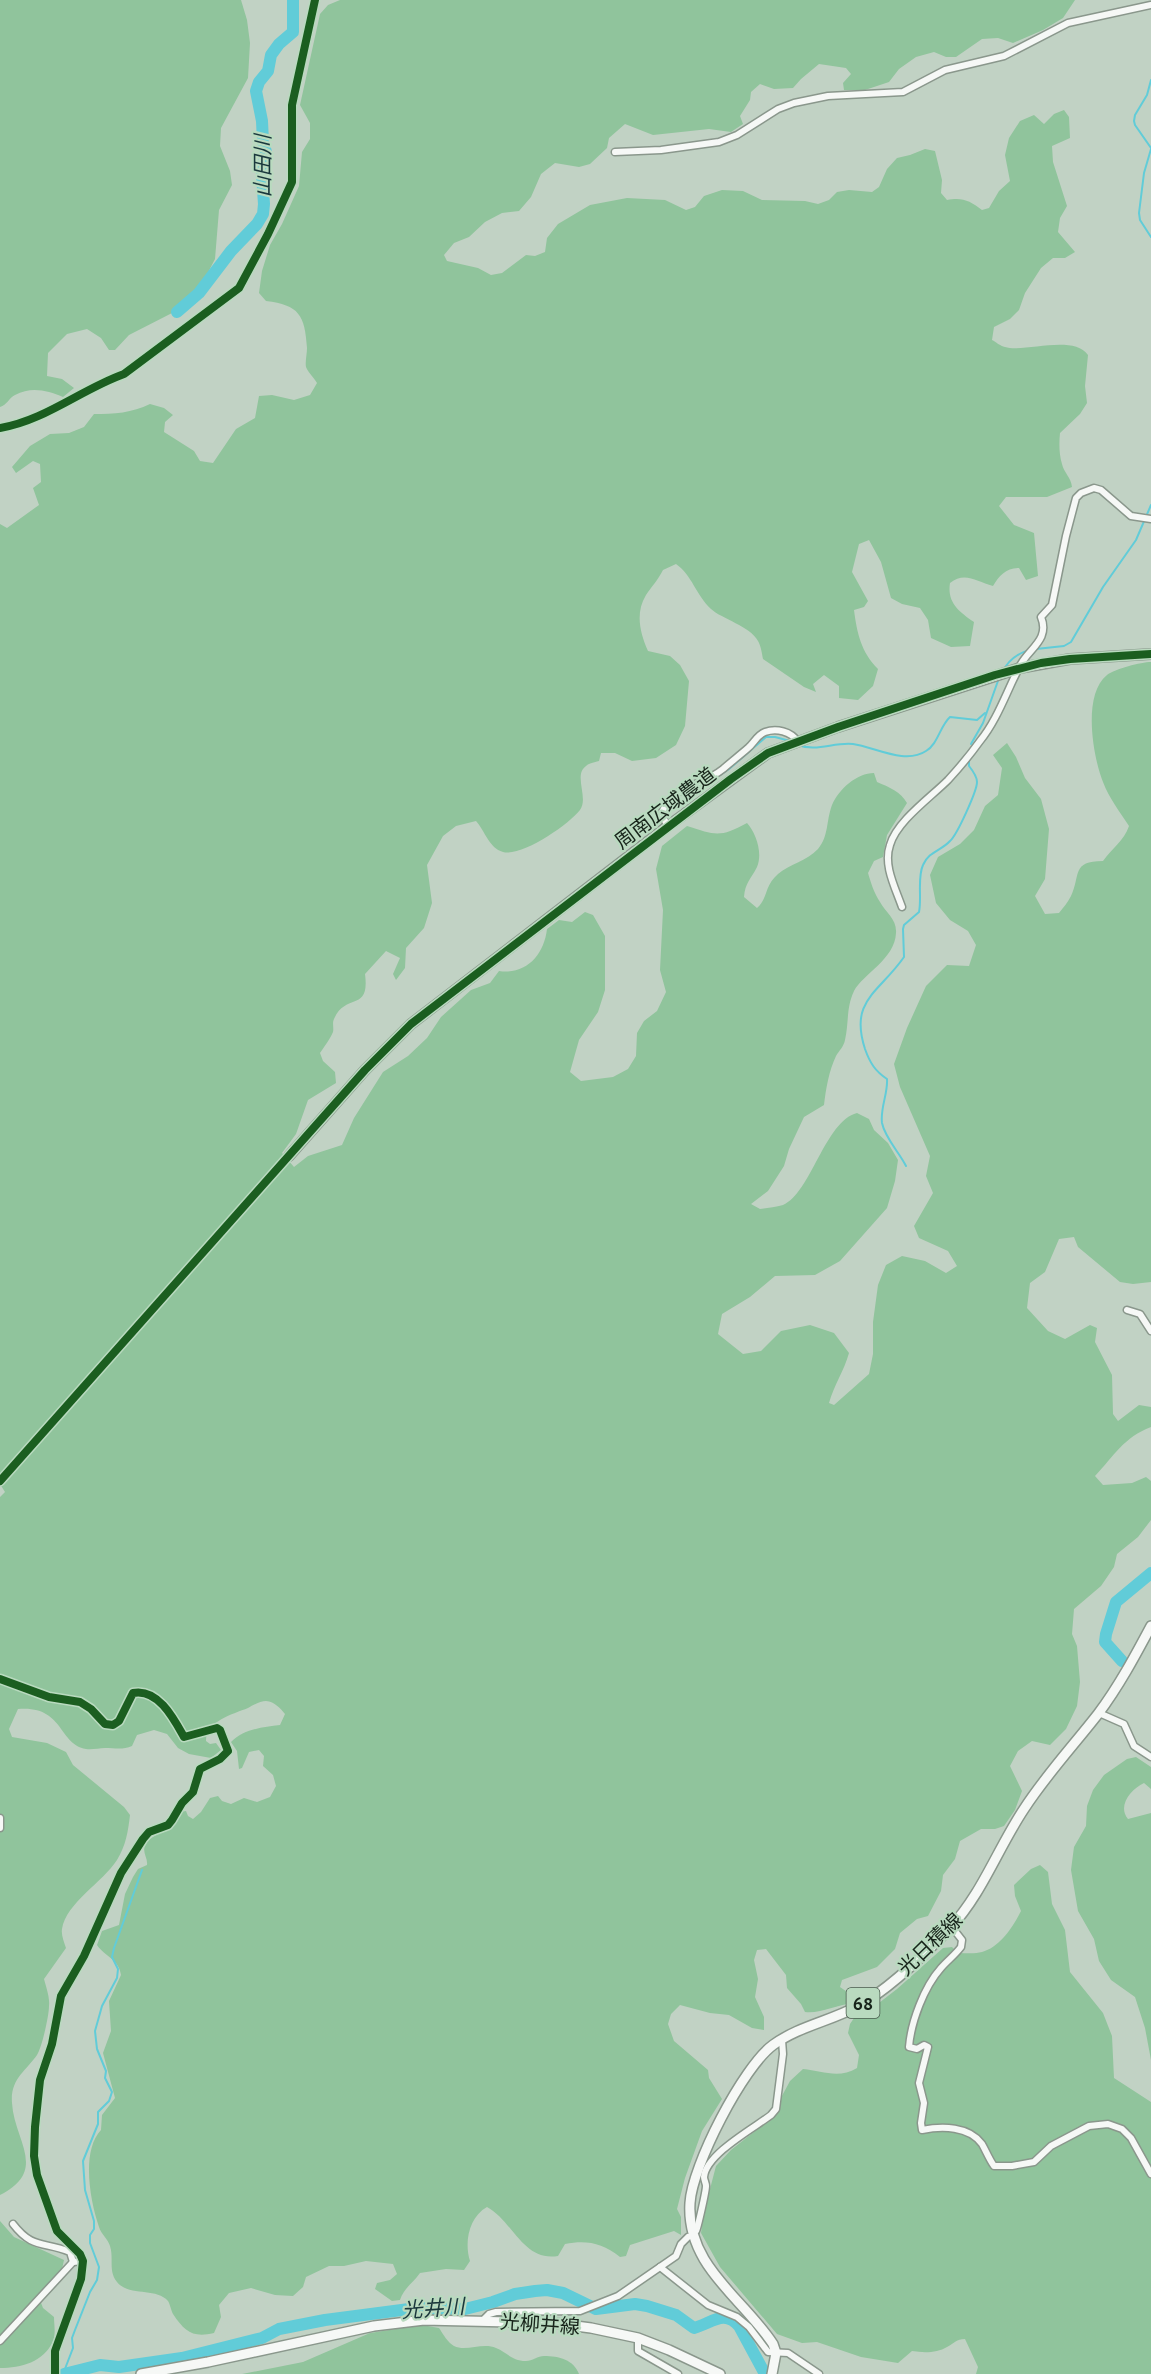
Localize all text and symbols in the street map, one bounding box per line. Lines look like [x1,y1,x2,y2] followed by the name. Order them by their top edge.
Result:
[249,133,276,198] water label: 山田川
[609,762,721,854] street label: 周南広域農道
[892,1907,968,1981] street label: 光日積線
[846,1988,880,2018] road number: 68
[401,2292,467,2324] water label: 光井川
[499,2308,581,2340] street label: 光柳井線

